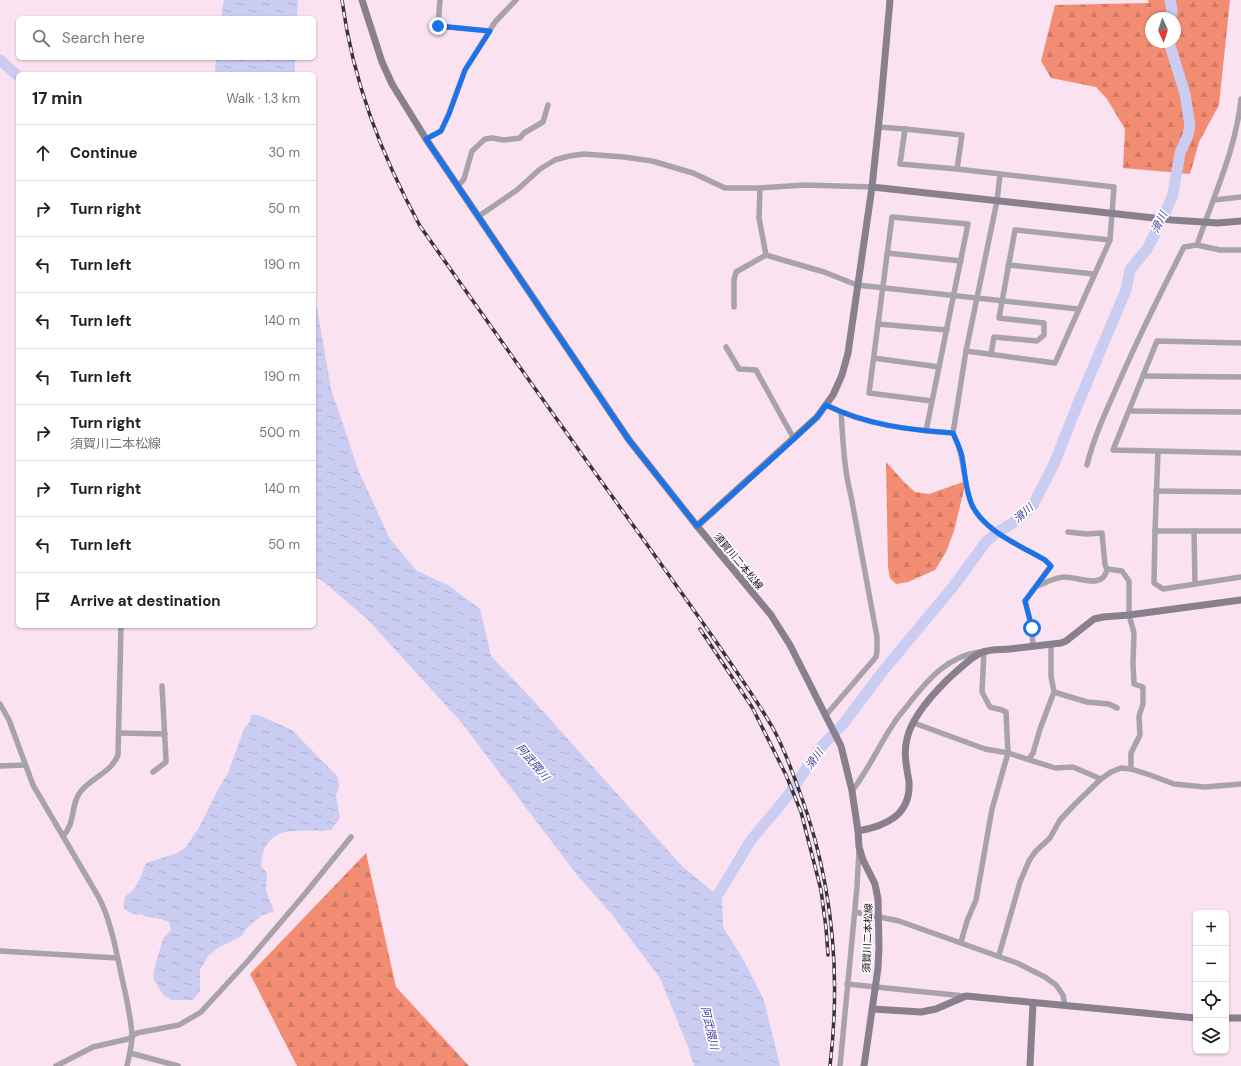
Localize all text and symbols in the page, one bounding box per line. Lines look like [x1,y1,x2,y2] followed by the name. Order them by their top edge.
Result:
[1145,12,1181,48] north arrow
[16,16,316,60] search box
[429,17,447,35] route end
[30,27,52,49] icon: search
[62,28,145,48] text: Search here
[32,87,82,109] text: 17 min
[226,90,300,107] text: Walk · 1.3 km
[32,142,54,164] icon: ahead
[70,143,138,163] text: Continue
[268,144,300,161] text: 30 m
[32,198,54,220] icon: right
[70,199,141,219] text: Turn right
[268,200,300,217] text: 50 m
[1148,208,1171,235] water label: 滑川
[32,254,54,276] icon: left
[70,255,131,275] text: Turn left
[264,256,300,273] text: 190 m
[32,310,54,332] icon: left
[70,311,131,331] text: Turn left
[264,312,300,329] text: 140 m
[32,366,54,388] icon: left
[70,367,131,387] text: Turn left
[264,368,300,385] text: 190 m
[70,413,141,433] text: Turn right
[32,422,54,444] icon: right
[259,424,300,441] text: 500 m
[70,435,161,452] text: 須賀川二本松線
[32,478,54,500] icon: right
[70,479,141,499] text: Turn right
[264,480,300,497] text: 140 m
[1010,500,1037,526] water label: 滑川
[711,530,766,592] street label: 須賀川二本松線
[32,534,54,556] icon: left
[70,535,131,555] text: Turn left
[268,536,300,553] text: 50 m
[32,590,54,612] icon: arrive
[70,591,221,611] text: Arrive at destination
[1023,619,1041,637] route start
[513,741,553,784] water label: 阿武隈川
[802,745,827,772] water label: 滑川
[860,903,875,973] street label: 須賀川二本松線
[1193,910,1229,1054] map controls
[1193,910,1229,946] button: +
[1193,946,1229,982] button: −
[1193,982,1229,1018] button: locate
[698,1005,722,1052] water label: 阿武隈川
[1193,1018,1229,1054] button: layers

